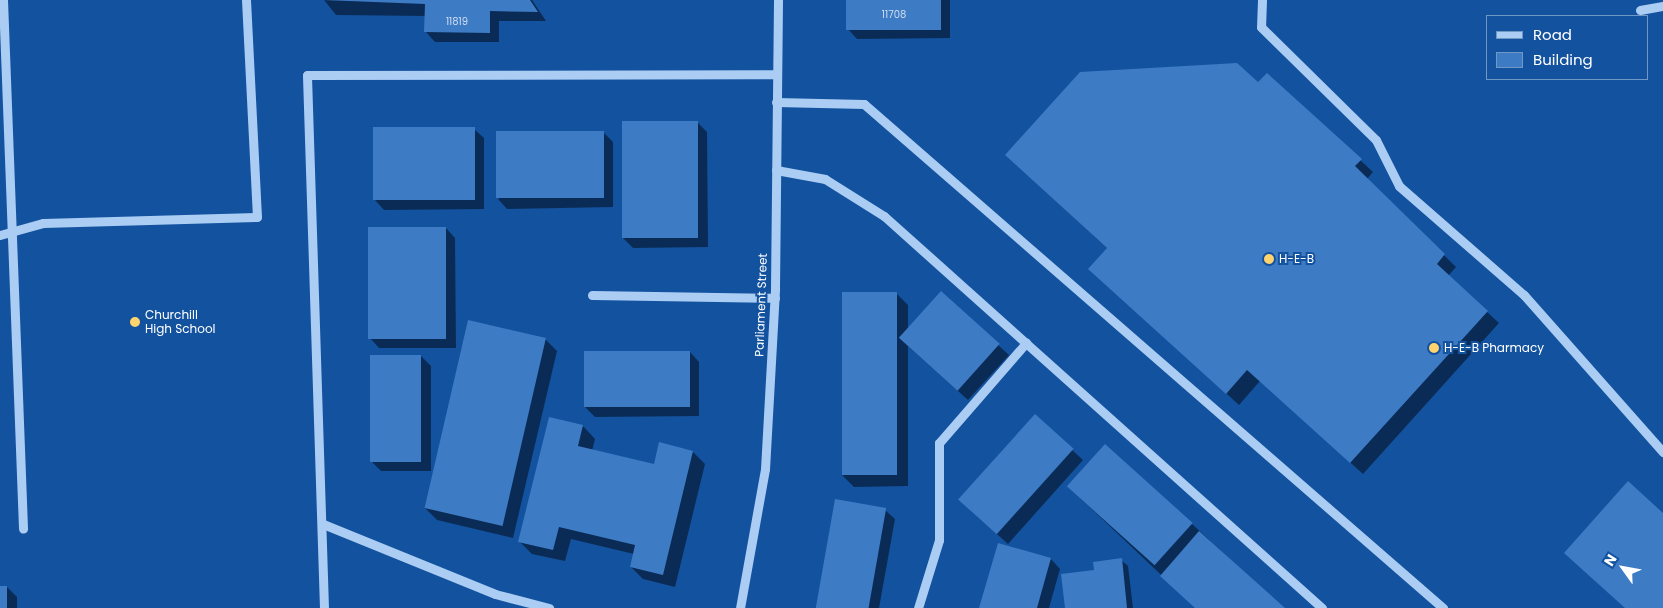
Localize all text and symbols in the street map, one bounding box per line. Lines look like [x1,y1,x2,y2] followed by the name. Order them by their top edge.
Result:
[882,9,906,21] house number: 11708
[1486,15,1648,80] legend
[446,16,468,28] house number: 11819
[1533,24,1572,45] text: Road
[1533,49,1593,70] text: Building
[1279,252,1314,266] place label: H-E-B
[752,253,770,357] street label: Parliament Street
[1263,253,1275,265] marker: H-E-B
[145,308,216,336] place label: Churchill High School
[129,316,141,328] marker: Churchill High School
[1444,341,1544,355] place label: H-E-B Pharmacy
[1428,342,1440,354] marker: H-E-B Pharmacy
[1598,543,1648,593] north arrow
[1599,550,1622,570] text: N

